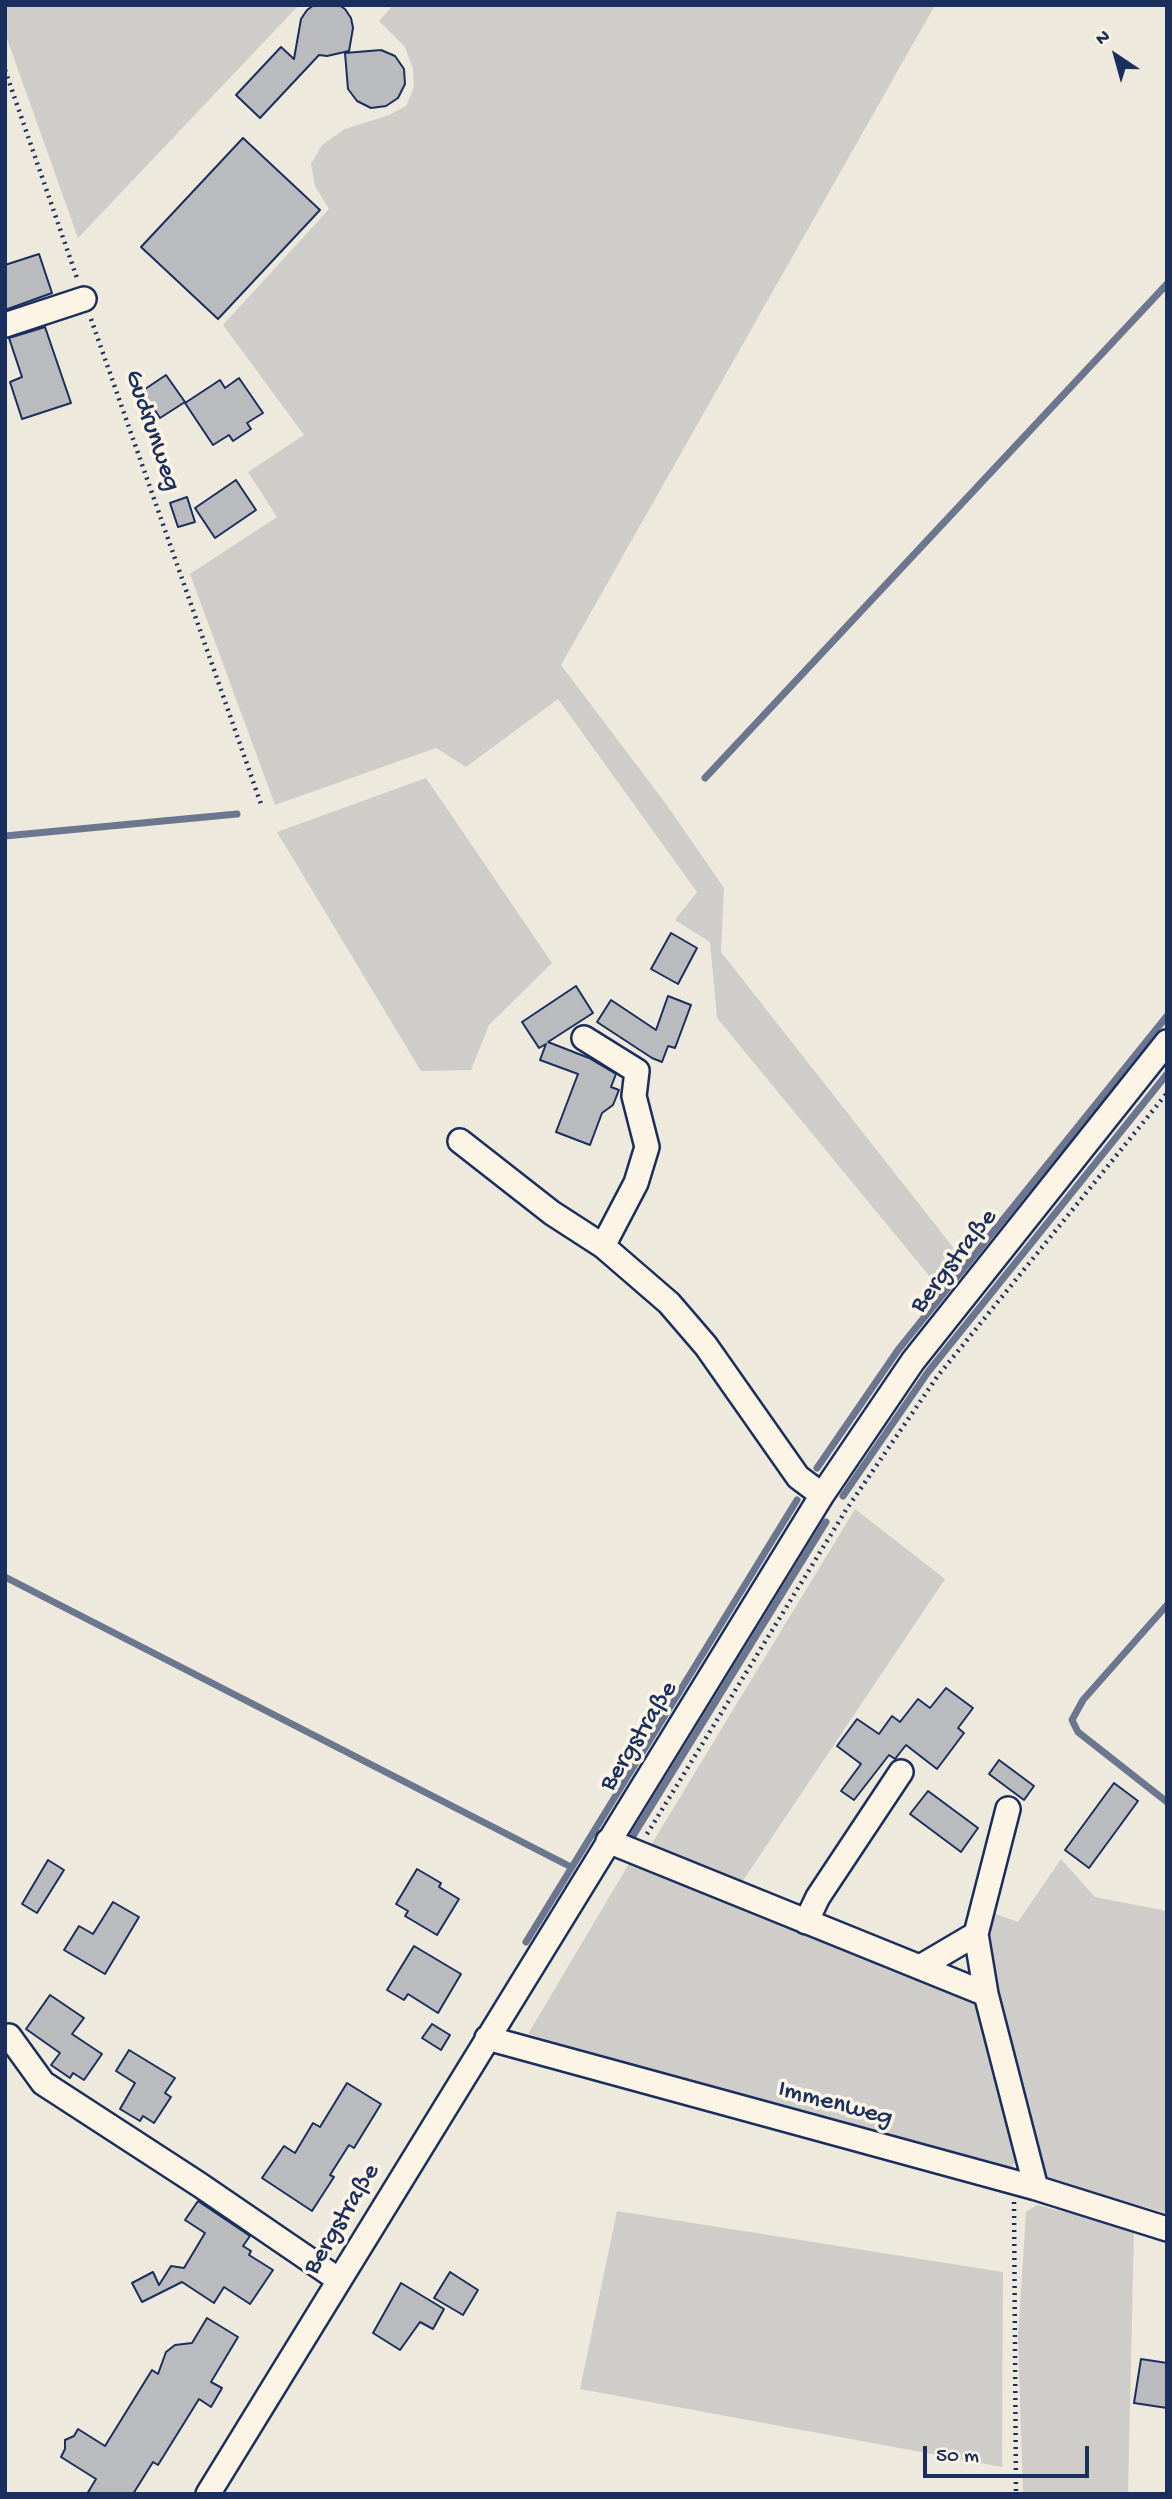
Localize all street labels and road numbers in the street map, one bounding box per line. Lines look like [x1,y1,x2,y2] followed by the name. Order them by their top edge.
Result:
[116,366,186,496] street label: Gudrunweg
[905,1204,1005,1320] street label: Bergstraße
[594,1676,686,1798] street label: Bergstraße
[774,2075,896,2135] street label: Immenweg
[298,2159,388,2281] street label: Bergstraße

